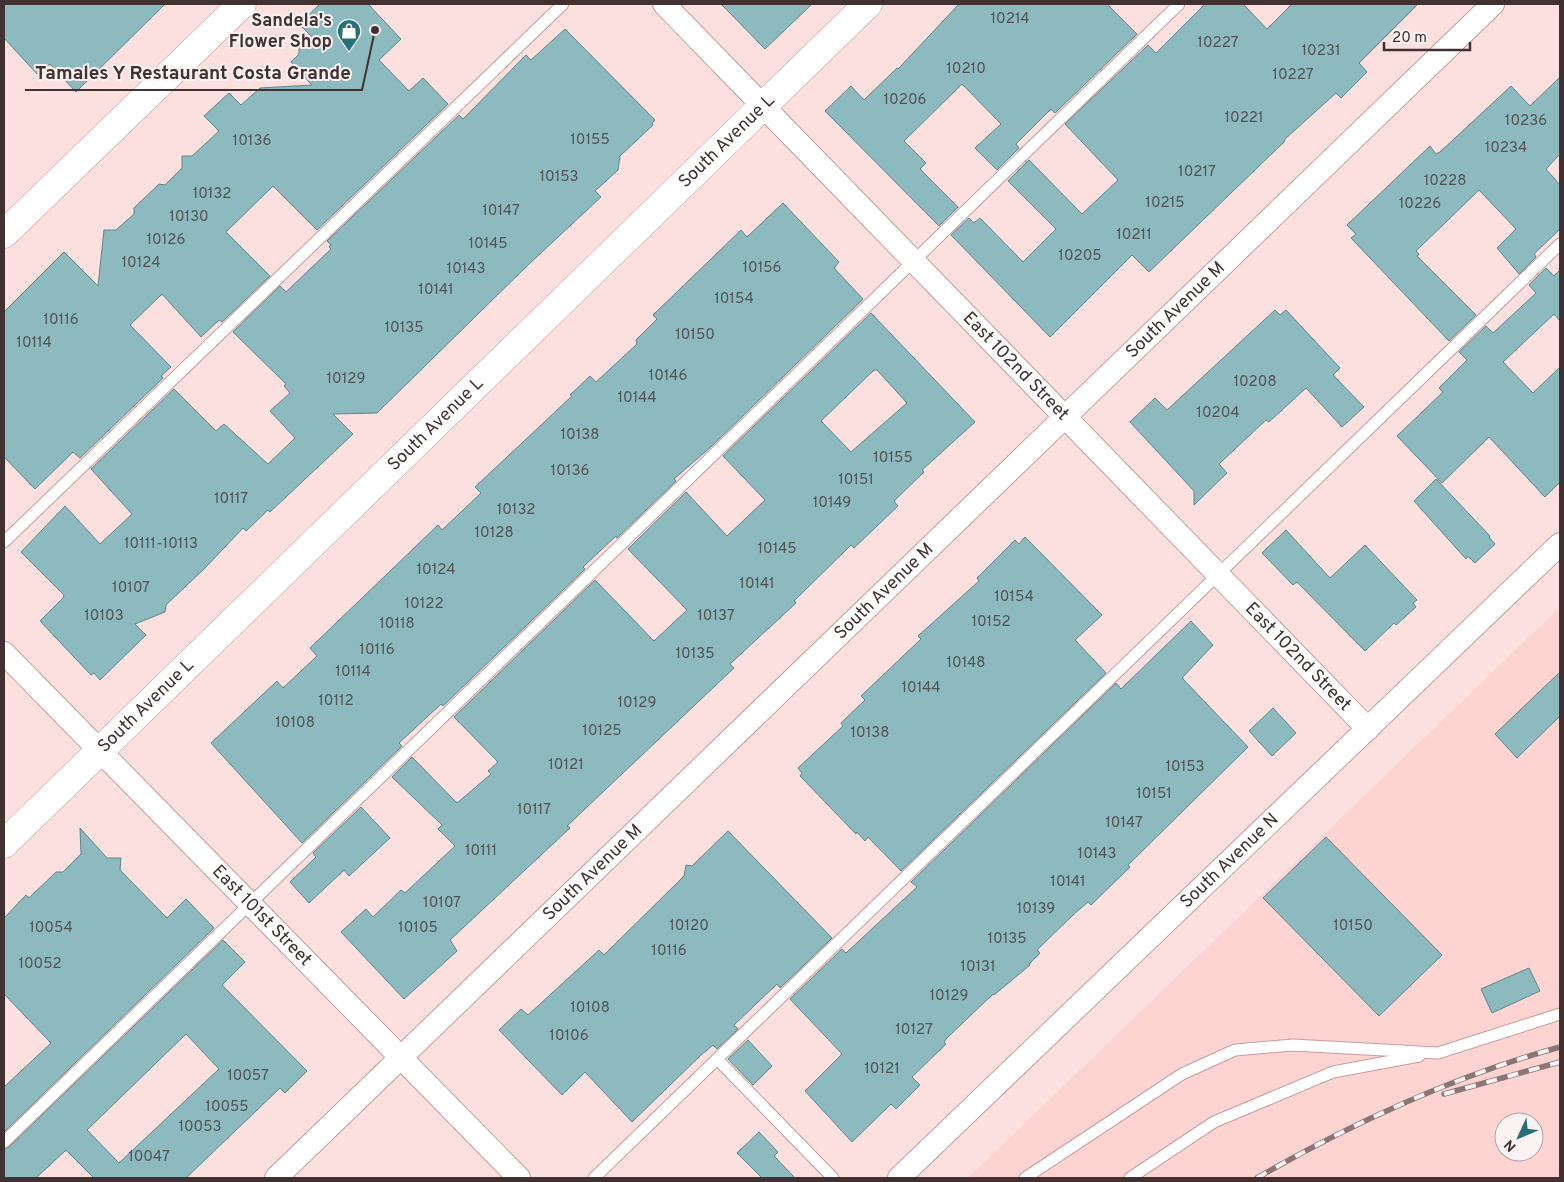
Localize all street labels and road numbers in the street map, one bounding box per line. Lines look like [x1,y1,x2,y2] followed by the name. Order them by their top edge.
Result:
[674,89,780,193] street label: South Avenue L
[1121,257,1230,363] street label: South Avenue M
[958,307,1074,426] street label: East 102nd Street
[383,372,489,476] street label: South Avenue L
[829,538,939,645] street label: South Avenue M
[1240,597,1356,716] street label: East 102nd Street
[93,654,199,758] street label: South Avenue L
[1175,808,1284,914] street label: South Avenue N
[538,819,647,926] street label: South Avenue M
[207,860,316,971] street label: East 101st Street

